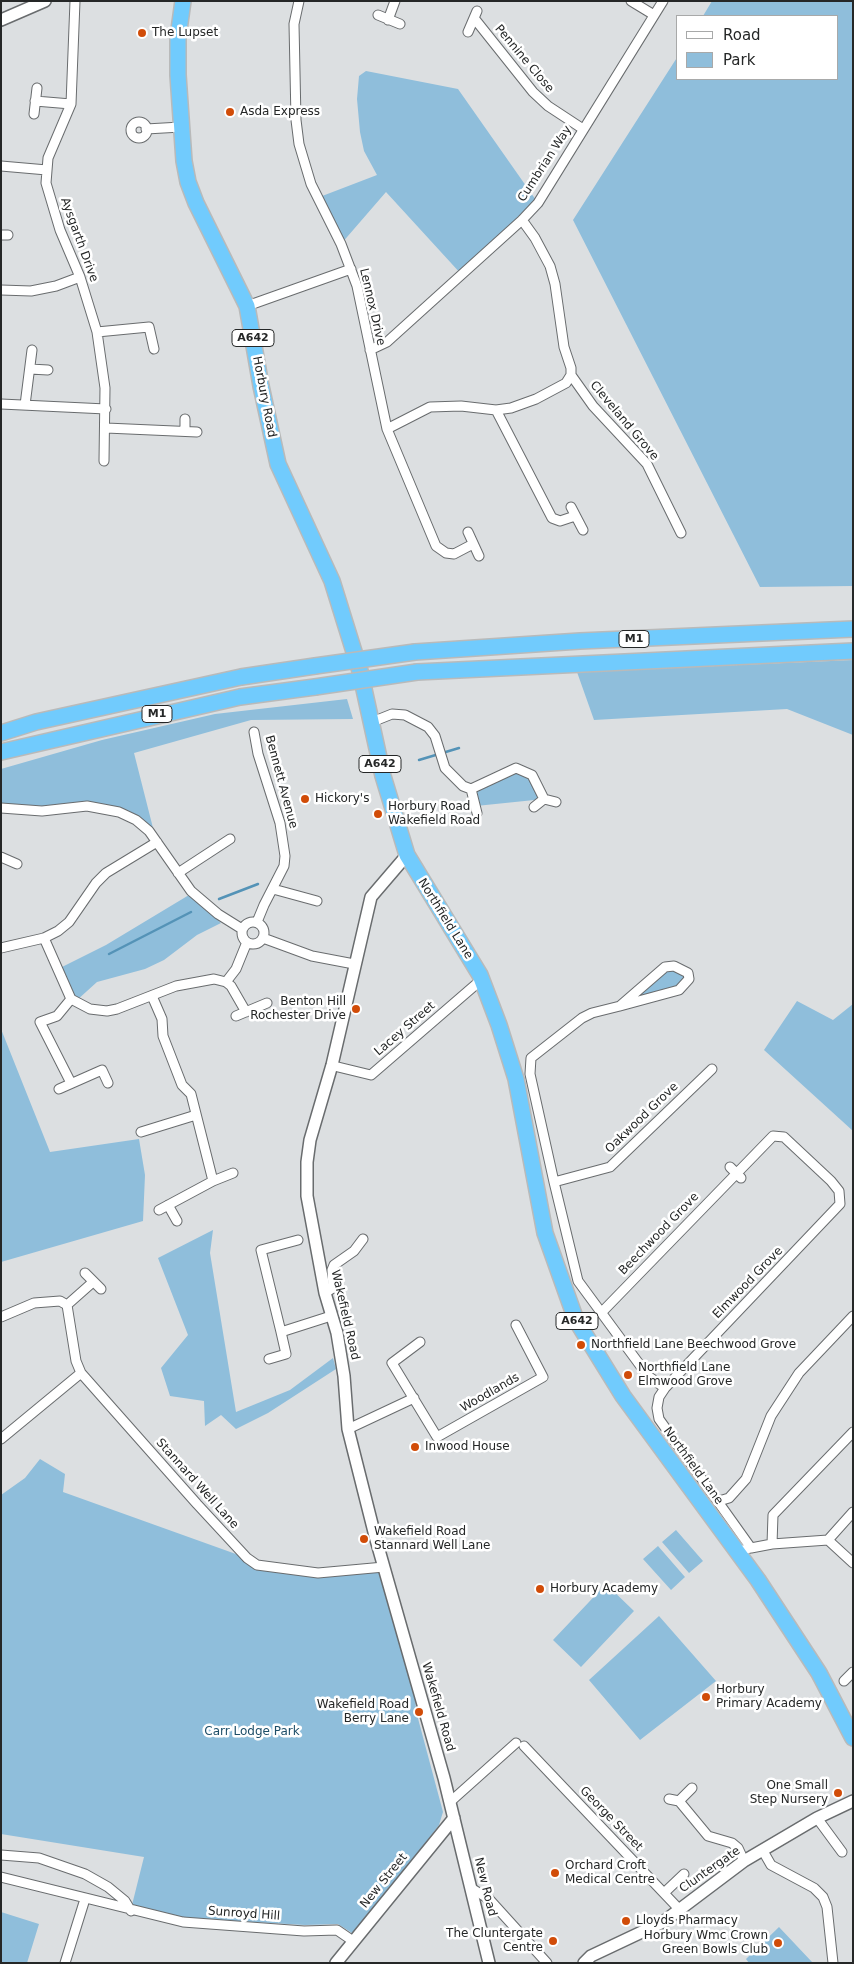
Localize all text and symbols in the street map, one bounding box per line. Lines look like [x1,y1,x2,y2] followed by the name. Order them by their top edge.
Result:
[676,15,839,80] legend
[491,22,557,96] street label: Pennine Close
[152,26,218,40] place label: The Lupset
[723,26,761,44] text: Road
[136,27,148,39] marker: The Lupset
[723,51,755,69] text: Park
[240,105,320,119] place label: Asda Express
[224,106,236,118] marker: Asda Express
[515,123,575,205] street label: Cumbrian Way
[57,196,101,284] street label: Aysgarth Drive
[356,267,388,347] street label: Lennox Drive
[232,329,274,346] road number: A642
[249,355,279,439] street label: Horbury Road
[587,378,661,464] street label: Cleveland Grove
[619,630,649,648] road number: M1
[142,706,172,722] road number: M1
[262,734,300,830] street label: Bennett Avenue
[359,756,401,772] road number: A642
[315,792,369,806] place label: Hickory's
[299,793,311,805] marker: Hickory's
[388,800,480,828] place label: Horbury Road Wakefield Road
[372,808,384,820] marker: Horbury Road Wakefield Road
[414,876,476,962] street label: Northfield Lane
[250,995,346,1023] place label: Benton Hill Rochester Drive
[372,999,438,1059] street label: Lacey Street
[350,1003,362,1015] marker: Benton Hill Rochester Drive
[603,1080,681,1156] street label: Oakwood Grove
[616,1190,702,1278] street label: Beechwood Grove
[710,1244,786,1322] street label: Elmwood Grove
[328,1268,362,1362] street label: Wakefield Road
[556,1312,598,1330] road number: A642
[591,1338,796,1352] place label: Northfield Lane Beechwood Grove
[575,1339,587,1351] marker: Northfield Lane Beechwood Grove
[638,1361,732,1389] place label: Northfield Lane Elmwood Grove
[622,1369,634,1381] marker: Northfield Lane Elmwood Grove
[458,1370,522,1416] street label: Woodlands
[660,1424,726,1508] street label: Northfield Lane
[153,1436,241,1532] street label: Stannard Well Lane
[425,1440,510,1454] place label: Inwood House
[409,1441,421,1453] marker: Inwood House
[374,1525,490,1553] place label: Wakefield Road Stannard Well Lane
[358,1533,370,1545] marker: Wakefield Road Stannard Well Lane
[550,1582,658,1596] place label: Horbury Academy
[534,1583,546,1595] marker: Horbury Academy
[418,1661,458,1753] street label: Wakefield Road
[716,1683,822,1711] place label: Horbury Primary Academy
[700,1691,712,1703] marker: Horbury Primary Academy
[317,1698,409,1726] place label: Wakefield Road Berry Lane
[413,1706,425,1718] marker: Wakefield Road Berry Lane
[204,1725,300,1739] park label: Carr Lodge Park
[750,1779,828,1807] place label: One Small Step Nursery
[577,1784,645,1854] street label: George Street
[832,1787,844,1799] marker: One Small Step Nursery
[677,1844,743,1896] street label: Cluntergate
[357,1851,411,1911] street label: New Street
[471,1856,499,1918] street label: New Road
[565,1859,655,1887] place label: Orchard Croft Medical Centre
[549,1867,561,1879] marker: Orchard Croft Medical Centre
[207,1904,281,1924] street label: Sunroyd Hill
[636,1914,738,1928] place label: Lloyds Pharmacy
[620,1915,632,1927] marker: Lloyds Pharmacy
[446,1927,543,1955] place label: The Cluntergate Centre
[644,1929,768,1957] place label: Horbury Wmc Crown Green Bowls Club
[547,1935,559,1947] marker: The Cluntergate Centre
[772,1937,784,1949] marker: Horbury Wmc Crown Green Bowls Club

